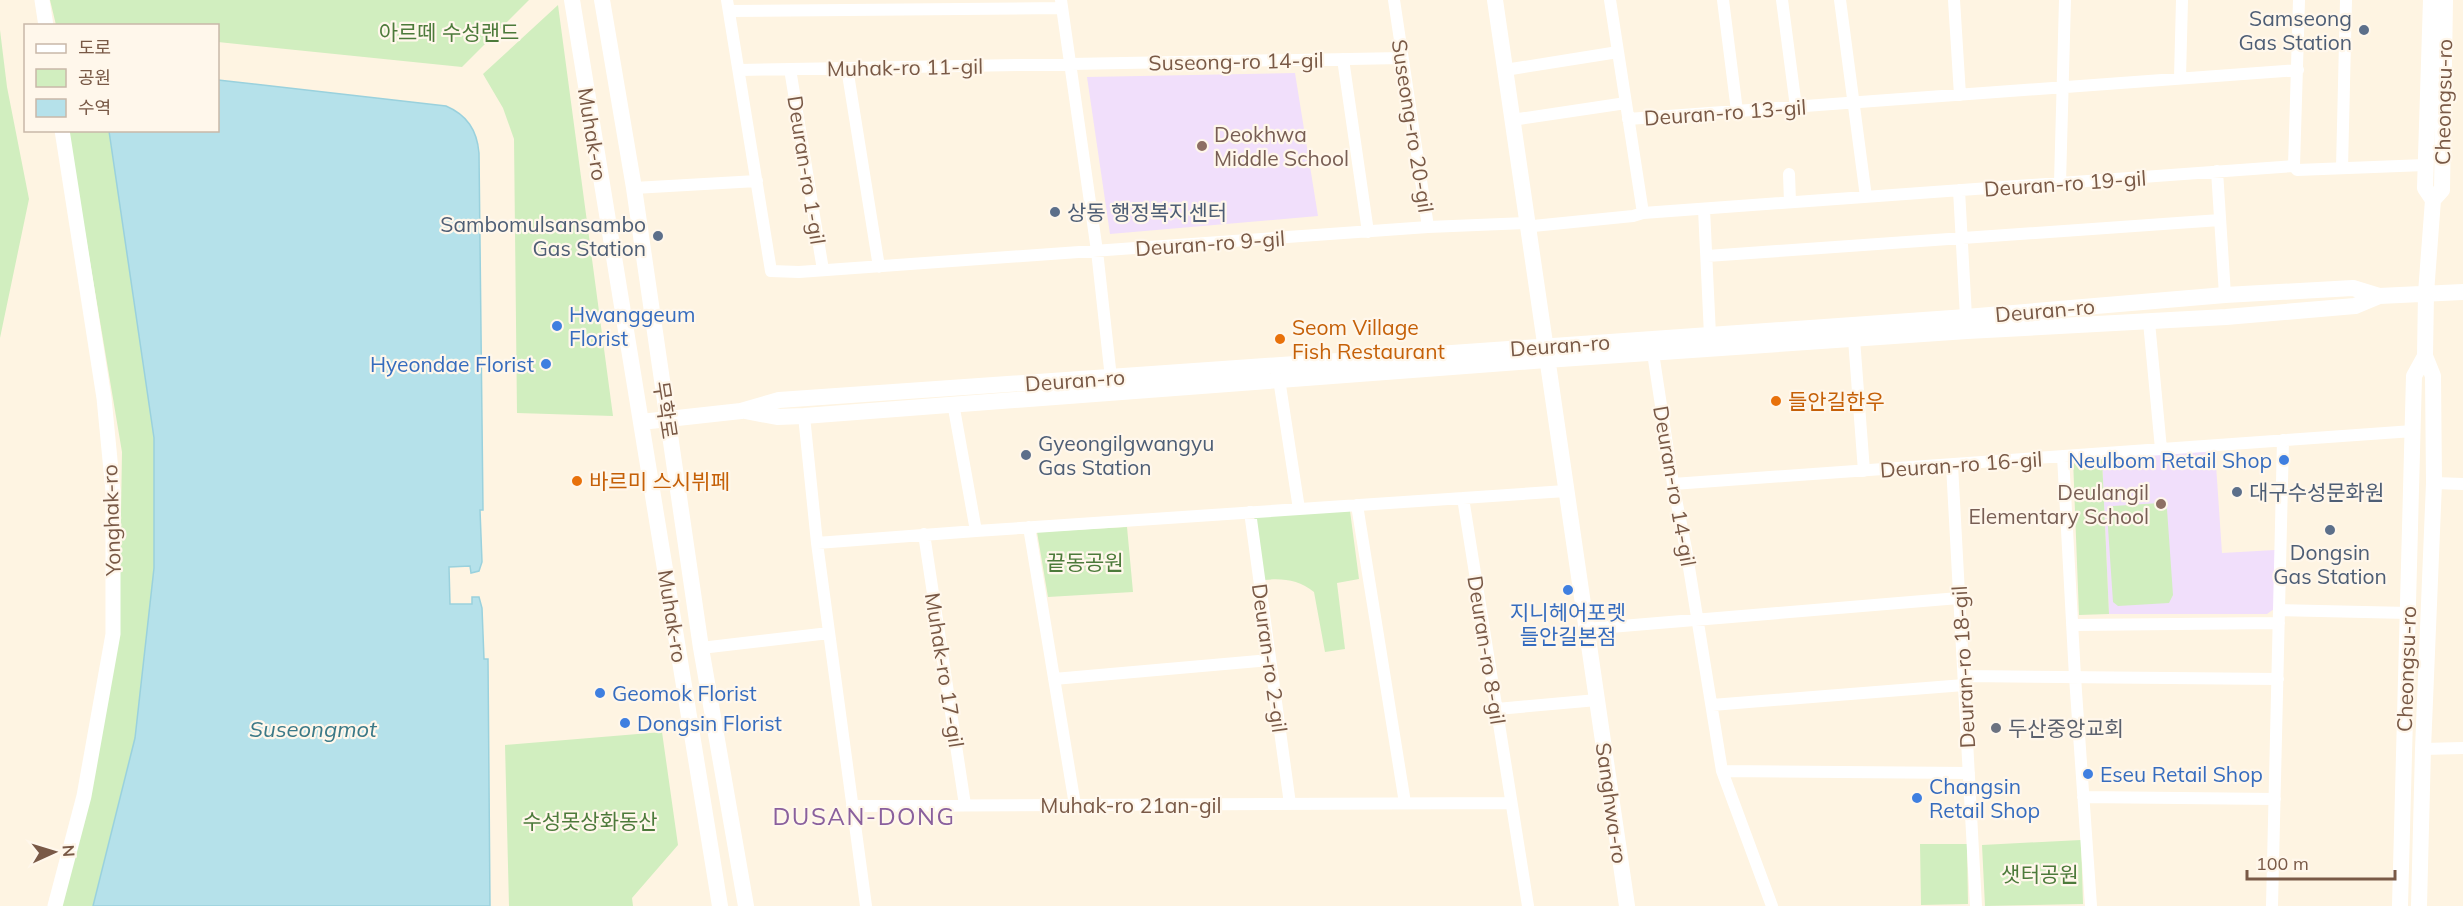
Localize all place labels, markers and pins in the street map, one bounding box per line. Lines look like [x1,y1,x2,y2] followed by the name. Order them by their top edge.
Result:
[2239,5,2352,55] place label: Samseong Gas Station
[2357,23,2371,37] marker: Samseong Gas Station
[1214,121,1349,171] place label: Deokhwa Middle School
[1195,139,1209,153] marker: Deokhwa Middle School
[1067,199,1227,225] place label: 상동 행정복지센터
[1048,205,1062,219] marker: 상동 행정복지센터
[440,211,646,261] place label: Sambomulsansambo Gas Station
[651,229,665,243] marker: Sambomulsansambo Gas Station
[569,301,695,351] place label: Hwanggeum Florist
[1292,314,1445,364] place label: Seom Village Fish Restaurant
[550,319,564,333] marker: Hwanggeum Florist
[1273,332,1287,346] marker: Seom Village Fish Restaurant
[370,351,534,377] place label: Hyeondae Florist
[539,357,553,371] marker: Hyeondae Florist
[1788,388,1885,414] place label: 들안길한우
[1769,394,1783,408] marker: 들안길한우
[1038,430,1214,480] place label: Gyeongilgwangyu Gas Station
[2068,447,2272,473] place label: Neulbom Retail Shop
[1019,448,1033,462] marker: Gyeongilgwangyu Gas Station
[2277,453,2291,467] marker: Neulbom Retail Shop
[589,468,730,494] place label: 바르미 스시뷔페
[570,474,584,488] marker: 바르미 스시뷔페
[1968,479,2149,529] place label: Deulangil Elementary School
[2249,479,2384,505] place label: 대구수성문화원
[2230,485,2244,499] marker: 대구수성문화원
[2154,497,2168,511] marker: Deulangil Elementary School
[2323,523,2337,537] marker: Dongsin Gas Station
[2273,539,2387,589] place label: Dongsin Gas Station
[1561,583,1575,597] marker: 지니헤어포렛 들안길본점
[1510,599,1626,649] place label: 지니헤어포렛 들안길본점
[612,680,757,706] place label: Geomok Florist
[593,686,607,700] marker: Geomok Florist
[637,710,782,736] place label: Dongsin Florist
[2008,715,2124,741] place label: 두산중앙교회
[618,716,632,730] marker: Dongsin Florist
[1989,721,2003,735] marker: 두산중앙교회
[2100,761,2263,787] place label: Eseu Retail Shop
[2081,767,2095,781] marker: Eseu Retail Shop
[1929,773,2040,823] place label: Changsin Retail Shop
[1910,791,1924,805] marker: Changsin Retail Shop

